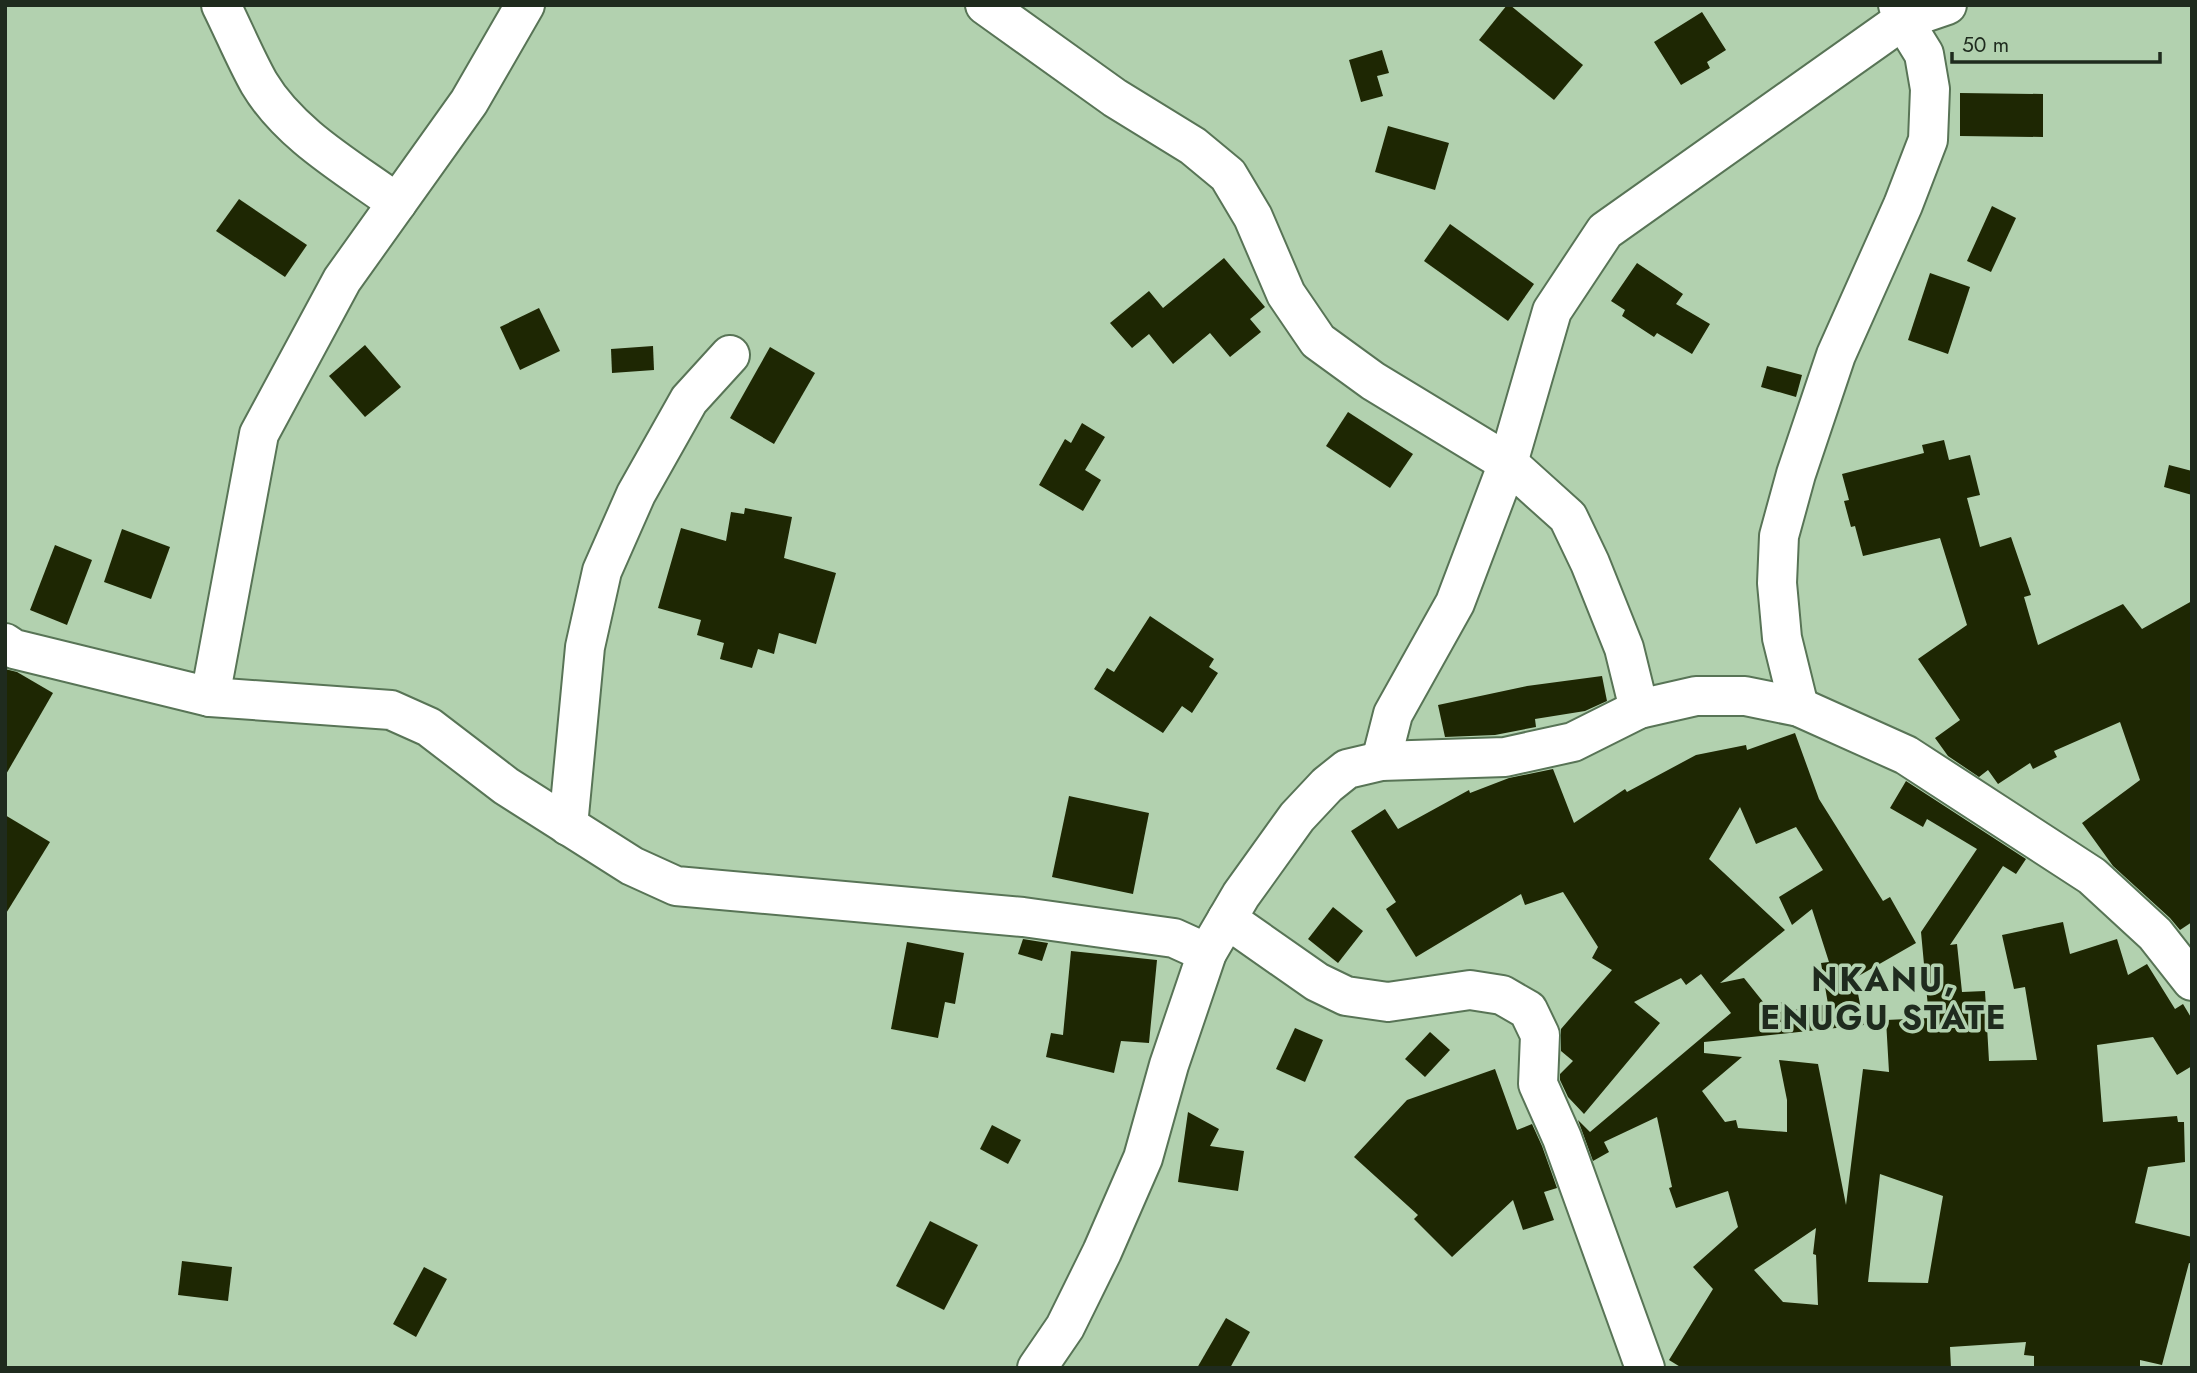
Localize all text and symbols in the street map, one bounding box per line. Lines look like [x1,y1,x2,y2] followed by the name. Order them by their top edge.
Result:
[1952,21,2160,65] scale bar
[1962,30,2009,60] text: 50 m
[1760,956,2008,1041] district label: NKANU, ENUGU STATE

